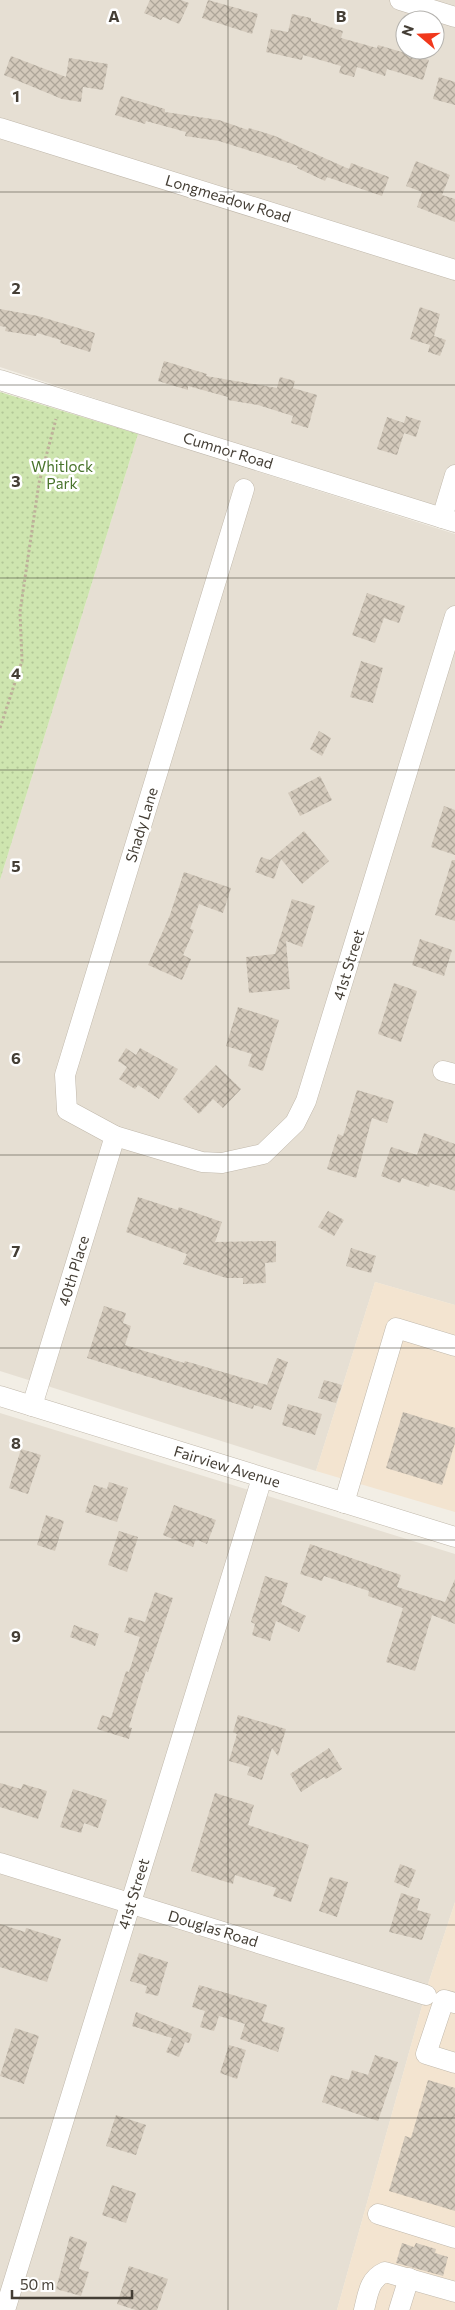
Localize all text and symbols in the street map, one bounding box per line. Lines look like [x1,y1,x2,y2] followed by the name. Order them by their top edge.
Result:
[108,6,120,25] text: A
[336,6,347,25] text: B
[395,10,445,60] north arrow
[397,23,417,38] text: N
[12,86,20,105] text: 1
[163,170,293,226] street label: Longmeadow Road
[11,278,21,297] text: 2
[181,428,275,472] street label: Cumnor Road
[31,457,93,492] park label: Whitlock Park
[11,471,21,490] text: 3
[11,663,21,682] text: 4
[121,785,161,864] street label: Shady Lane
[11,856,21,875] text: 5
[329,927,367,1002] street label: 41st Street
[11,1048,21,1067] text: 6
[54,1233,92,1308] street label: 40th Place
[12,1241,21,1260] text: 7
[11,1433,21,1452] text: 8
[172,1441,283,1491] street label: Fairview Avenue
[11,1626,21,1645] text: 9
[114,1856,152,1931] street label: 41st Street
[166,1906,260,1950] street label: Douglas Road
[12,2268,132,2300] scale bar
[20,2275,54,2293] text: 50 m

